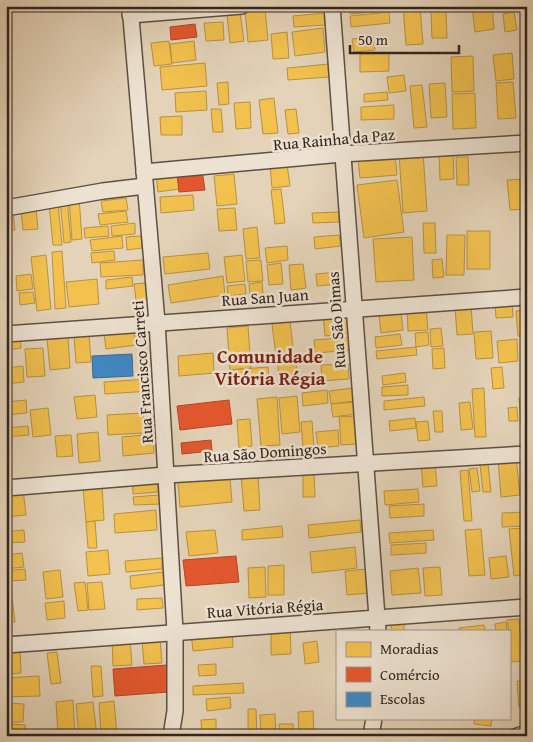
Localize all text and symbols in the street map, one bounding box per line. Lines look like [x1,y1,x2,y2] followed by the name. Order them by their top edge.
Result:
[350,22,459,54] scale bar
[358,29,389,50] text: 50 m
[272,122,396,156] street label: Rua Rainha da Paz
[321,271,351,369] street label: Rua São Dimas
[221,282,309,312] street label: Rua San Juan
[125,299,159,444] street label: Rua Francisco Carreti
[214,342,326,392] district label: Comunidade Vitória Régia
[203,436,327,468] street label: Rua São Domingos
[206,592,324,624] street label: Rua Vitória Régia
[336,630,510,720] legend
[380,638,438,659] text: Moradias
[380,664,440,685] text: Comércio
[380,688,425,709] text: Escolas

